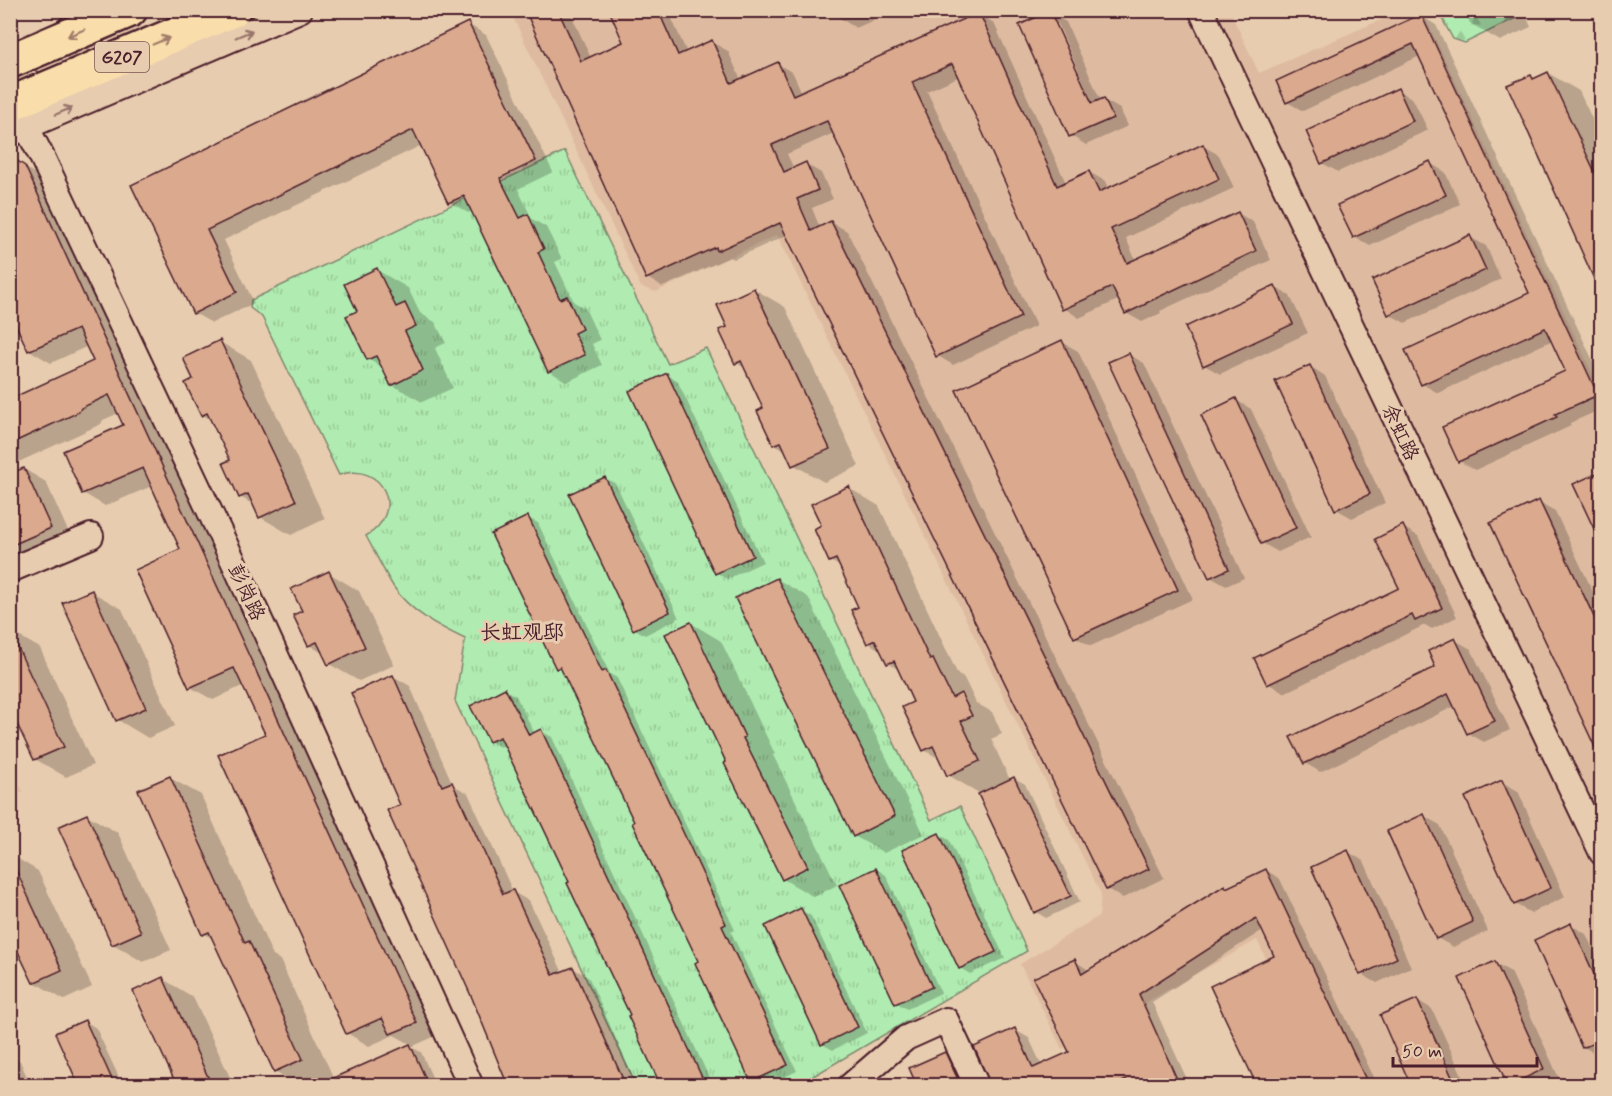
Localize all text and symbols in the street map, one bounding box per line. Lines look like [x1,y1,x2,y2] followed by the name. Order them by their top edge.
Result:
[67,28,86,39] one-way arrow
[234,28,252,39] one-way arrow
[151,35,170,46] one-way arrow
[95,42,149,72] road number: G207
[55,105,73,116] one-way arrow
[1375,400,1425,466] street label: 余虹路
[221,560,271,626] street label: 彭岗路
[480,619,564,647] district label: 长虹观邸
[1393,1030,1537,1068] scale bar
[1402,1040,1442,1064] text: 50 m

